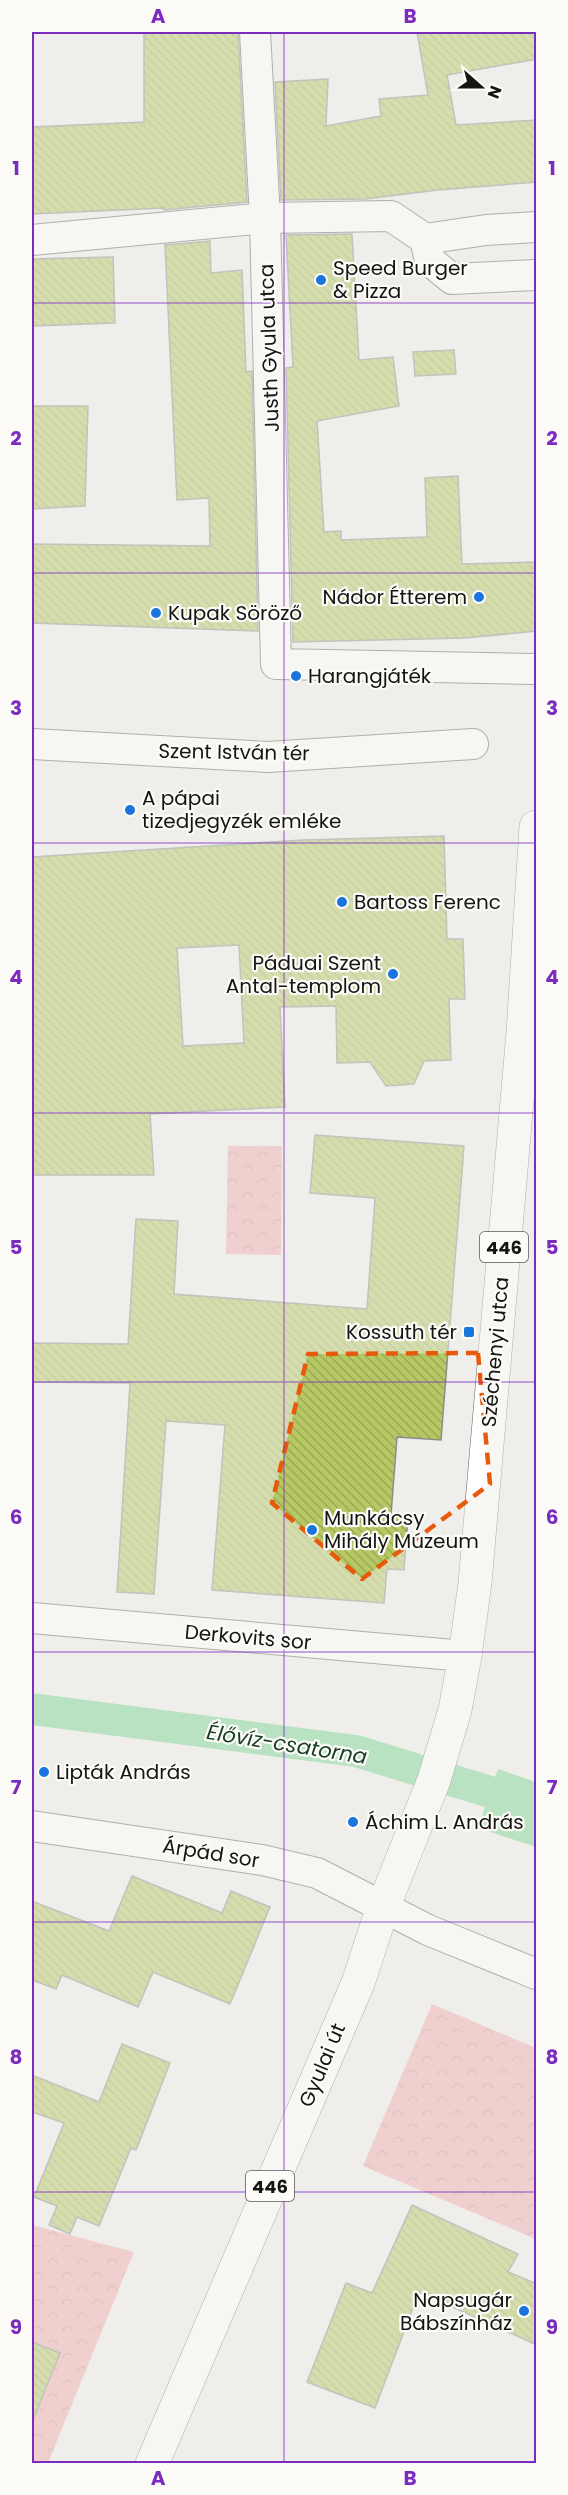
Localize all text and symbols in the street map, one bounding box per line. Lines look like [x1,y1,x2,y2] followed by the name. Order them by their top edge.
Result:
[151,2,166,30] text: A
[403,2,417,30] text: B
[451,57,511,117] north arrow
[482,82,507,102] text: N
[12,154,20,182] text: 1
[548,154,556,182] text: 1
[333,254,468,305] place label: Speed Burger & Pizza
[252,263,286,433] street label: Justh Gyula utca
[314,273,328,287] marker: Speed Burger & Pizza
[10,424,22,452] text: 2
[546,424,558,452] text: 2
[323,583,467,611] place label: Nádor Étterem
[472,590,486,604] marker: Nádor Étterem
[168,599,302,627] place label: Kupak Söröző
[149,606,163,620] marker: Kupak Söröző
[308,662,432,690] place label: Harangjáték
[289,669,303,683] marker: Harangjáték
[10,694,22,722] text: 3
[546,694,558,722] text: 3
[158,737,310,767] street label: Szent István tér
[142,784,342,835] place label: A pápai tizedjegyzék emléke
[123,803,137,817] marker: A pápai tizedjegyzék emléke
[354,888,501,916] place label: Bartoss Ferenc
[335,895,349,909] marker: Bartoss Ferenc
[226,949,381,1000] place label: Páduai Szent Antal-templom
[9,963,23,991] text: 4
[545,963,559,991] text: 4
[386,967,400,981] marker: Páduai Szent Antal-templom
[480,1232,528,1262] road number: 446
[10,1233,23,1261] text: 5
[546,1233,559,1261] text: 5
[474,1276,516,1428] street label: Széchenyi utca
[346,1318,457,1346] place label: Kossuth tér
[462,1325,476,1339] marker: Kossuth tér
[10,1503,22,1531] text: 6
[546,1503,558,1531] text: 6
[324,1504,479,1555] place label: Munkácsy Mihály Múzeum
[305,1523,319,1537] marker: Munkácsy Mihály Múzeum
[184,1618,312,1656] street label: Derkovits sor
[205,1717,369,1771] water label: Élővíz-csatorna
[56,1758,191,1786] place label: Lipták András
[37,1765,51,1779] marker: Lipták András
[11,1773,22,1801] text: 7
[547,1773,558,1801] text: 7
[365,1808,524,1836] place label: Áchim L. András
[346,1815,360,1829] marker: Áchim L. András
[161,1832,261,1874] street label: Árpád sor
[292,2019,352,2111] street label: Gyulai út
[10,2043,22,2071] text: 8
[546,2043,558,2071] text: 8
[246,2171,294,2201] road number: 446
[400,2286,512,2337] place label: Napsugár Bábszínház
[517,2304,531,2318] marker: Napsugár Bábszínház
[10,2313,22,2341] text: 9
[546,2313,558,2341] text: 9
[151,2464,166,2492] text: A
[403,2464,417,2492] text: B

